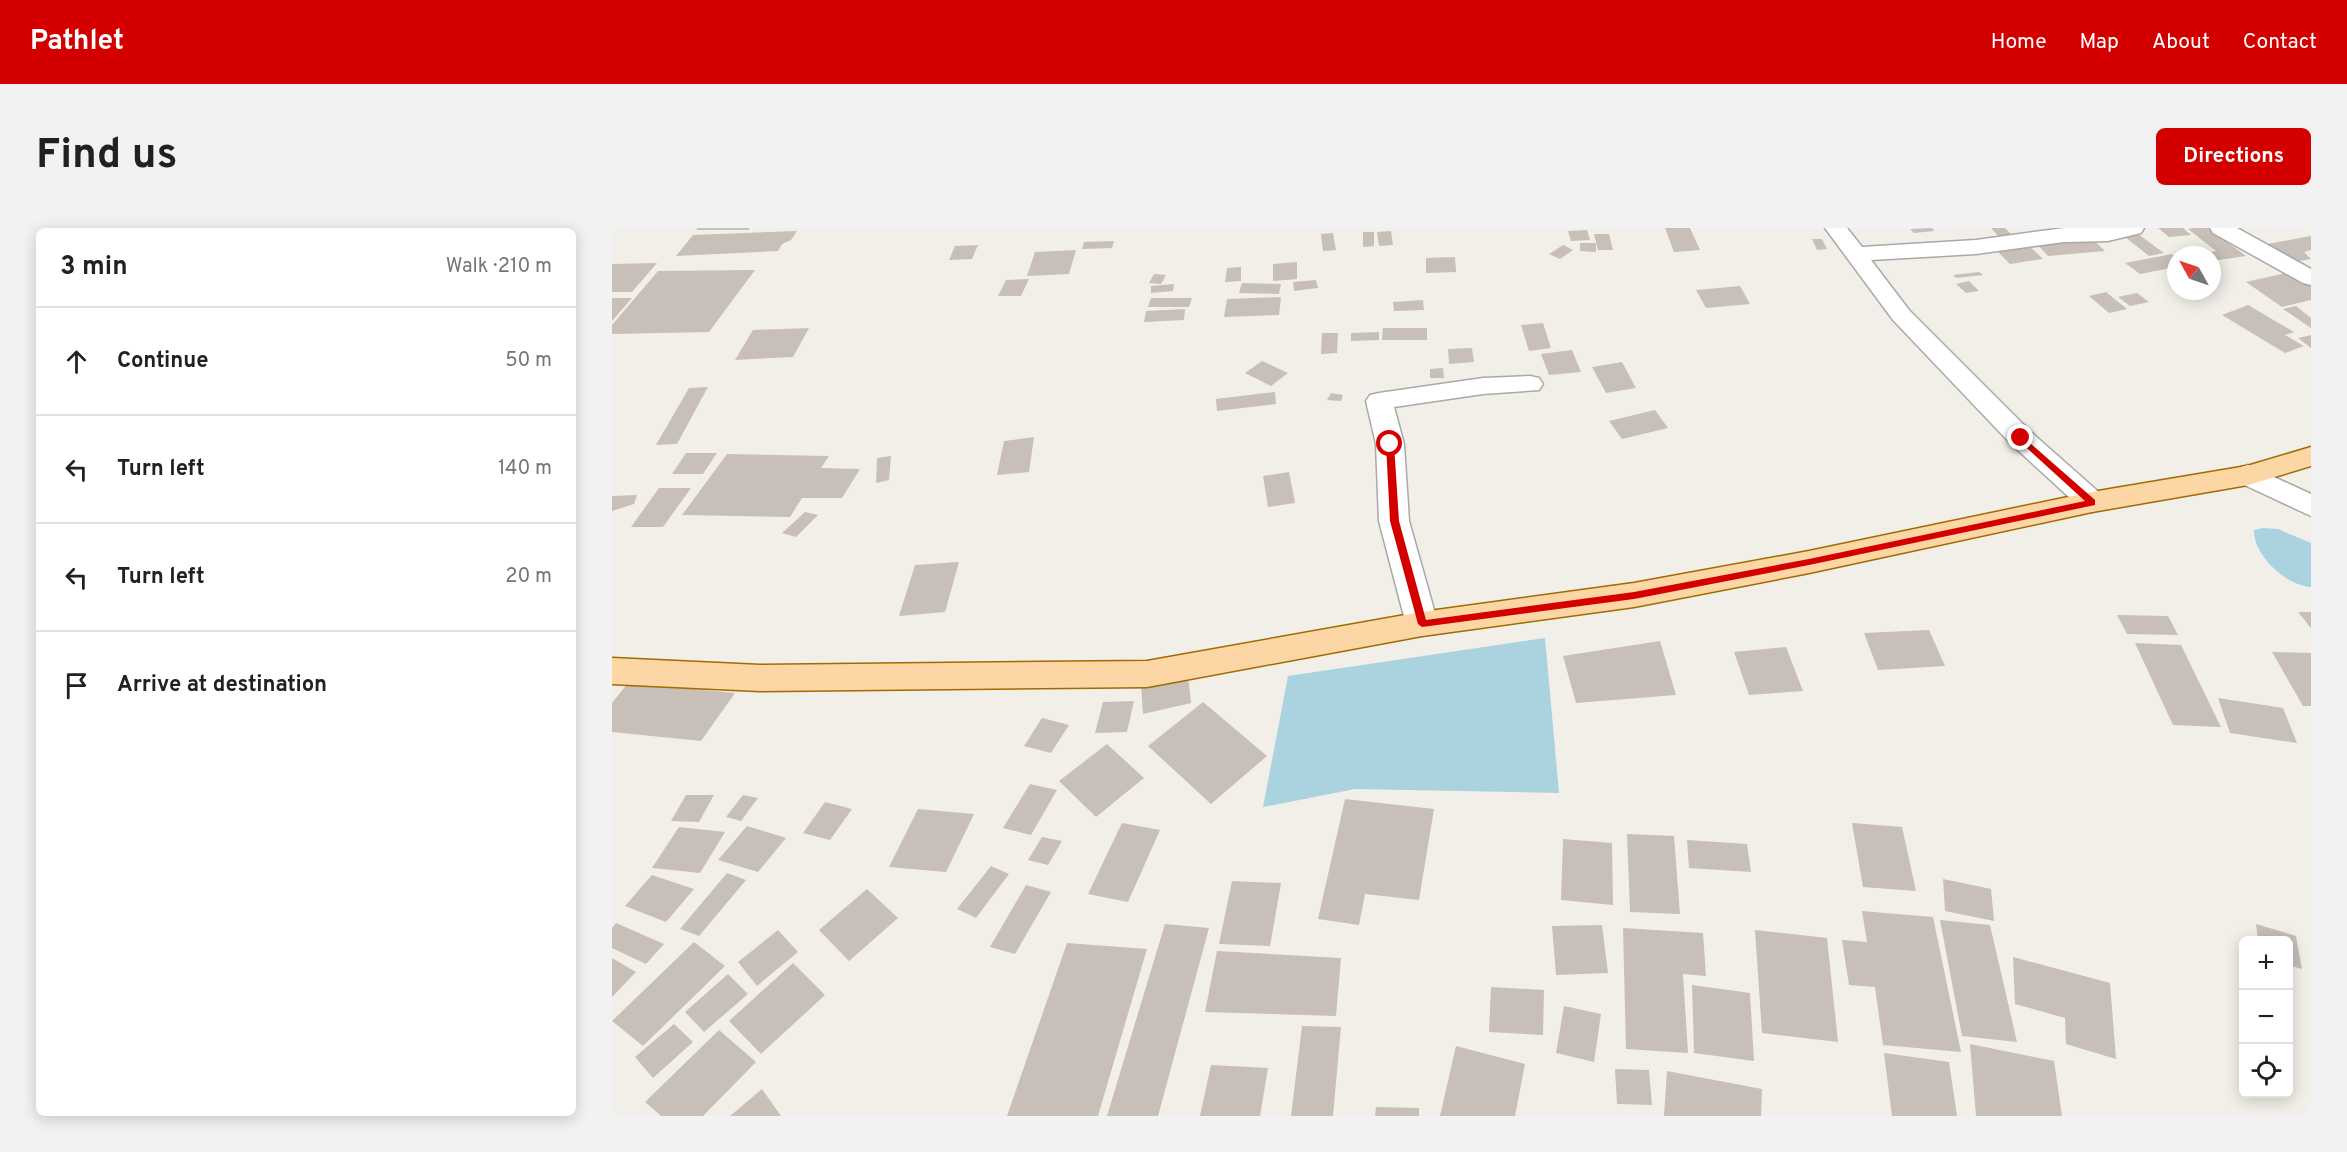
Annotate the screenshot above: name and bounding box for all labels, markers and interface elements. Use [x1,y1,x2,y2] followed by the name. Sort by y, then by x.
[30,24,124,60] text: Pathlet
[1991,29,2047,56] text: Home
[2080,29,2119,56] text: Map
[2152,29,2210,56] text: About
[2243,29,2317,56] text: Contact
[2156,128,2311,185] button: Directions
[36,130,177,183] text: Find us
[2167,246,2221,300] north arrow
[60,251,128,284] text: 3 min
[446,254,552,280] text: Walk · 210 m
[60,345,93,378] icon: ahead
[117,348,208,375] text: Continue
[505,348,552,374] text: 50 m
[2007,424,2033,450] route end
[1376,430,1402,456] route start
[60,453,93,486] icon: left
[117,456,205,483] text: Turn left
[498,456,552,482] text: 140 m
[60,561,93,594] icon: left
[117,564,205,591] text: Turn left
[505,564,552,590] text: 20 m
[60,669,93,702] icon: arrive
[117,672,327,699] text: Arrive at destination
[2239,936,2293,1098] map controls
[2239,936,2293,990] button: +
[2239,990,2293,1044] button: −
[2239,1044,2293,1098] button: locate

